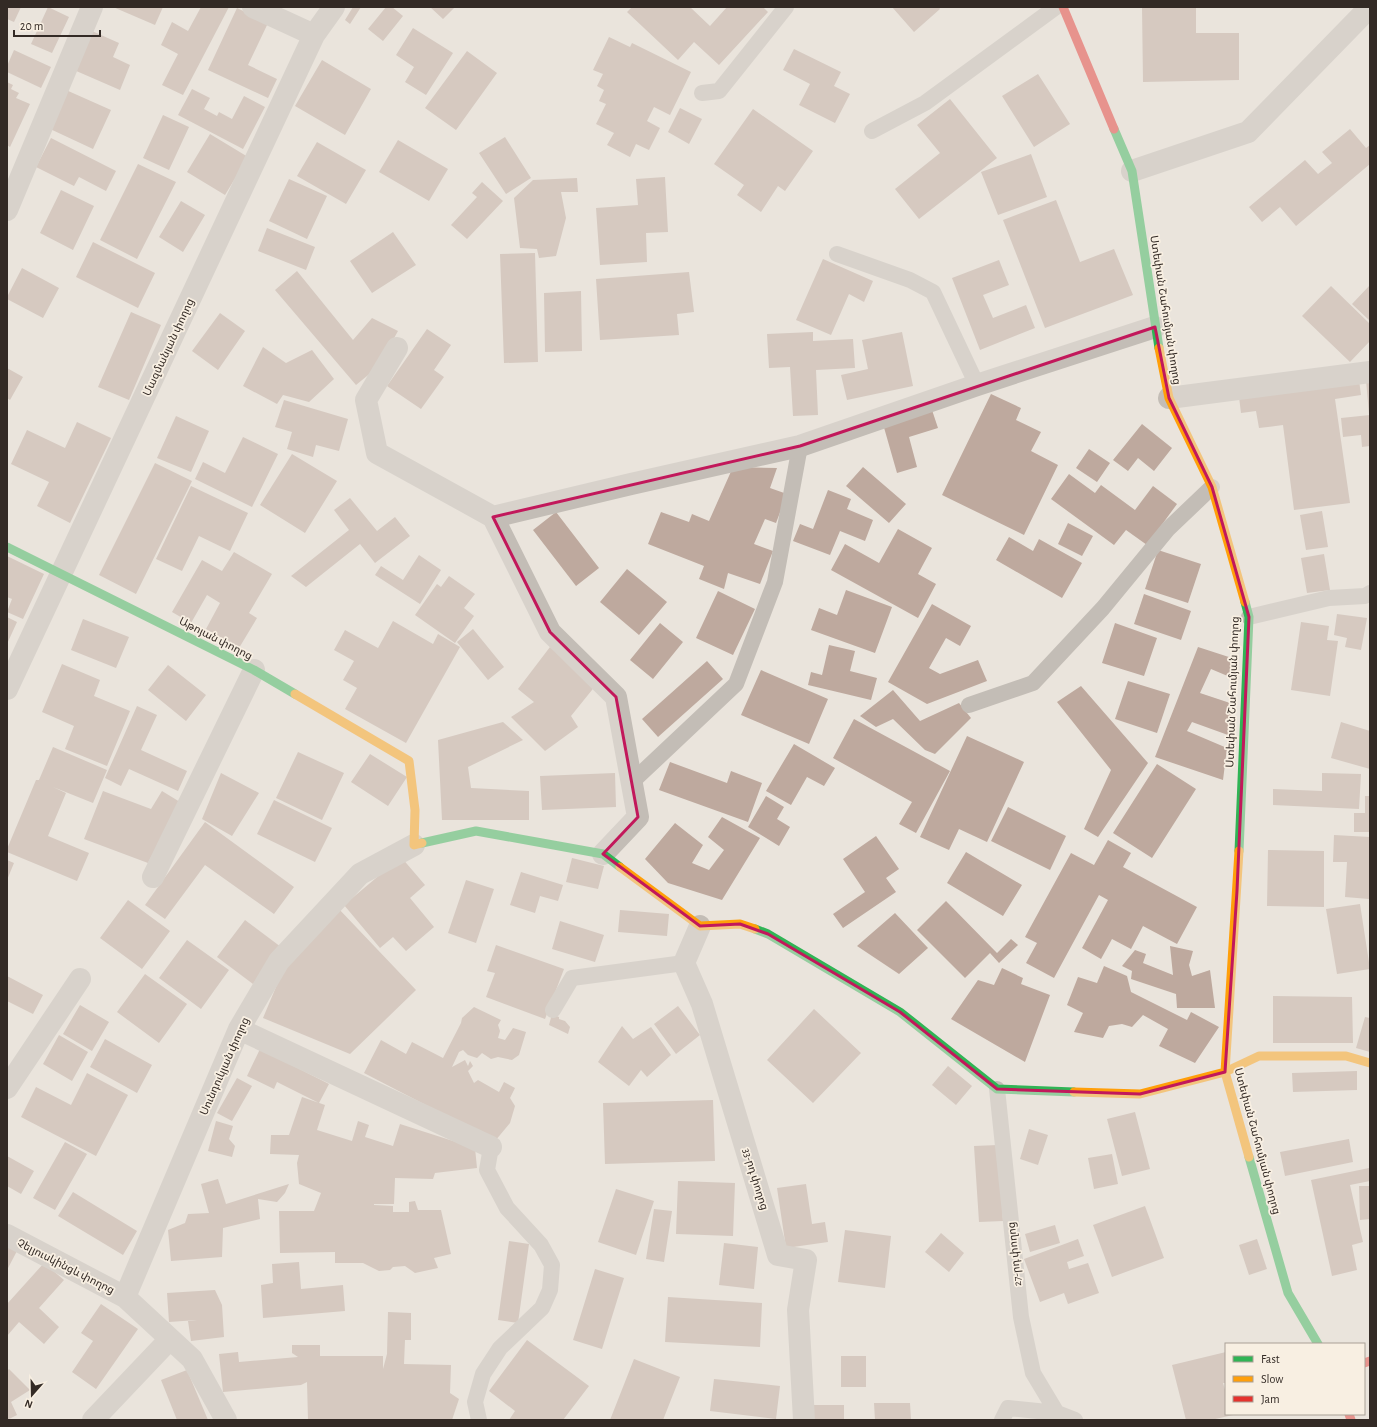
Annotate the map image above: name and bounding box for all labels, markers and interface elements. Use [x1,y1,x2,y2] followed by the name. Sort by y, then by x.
[14,12,100,38] scale bar
[20,20,43,32] text: 20 m
[1147,234,1184,386] street label: Ստեփան Շահումյան փողոց
[140,296,197,398] street label: Մազմանյան փողոց
[177,614,255,663] street label: Աթոյան փողոց
[1223,616,1242,768] street label: Ստեփան Շահումյան փողոց
[197,1015,252,1117] street label: Սունդուկյան փողոց
[1232,1066,1283,1216] street label: Ստեփան Շահումյան փողոց
[740,1147,770,1212] street label: 33-րդ փողոց
[1006,1221,1024,1287] street label: 27-րդ փողոց
[15,1236,117,1297] street label: Չելյուսկինցև փողոց
[1225,1343,1365,1415] legend
[1261,1353,1280,1365] text: Fast
[1261,1373,1283,1385] text: Slow
[12,1375,52,1415] north arrow
[1261,1393,1280,1405] text: Jam
[23,1397,34,1410] text: N

